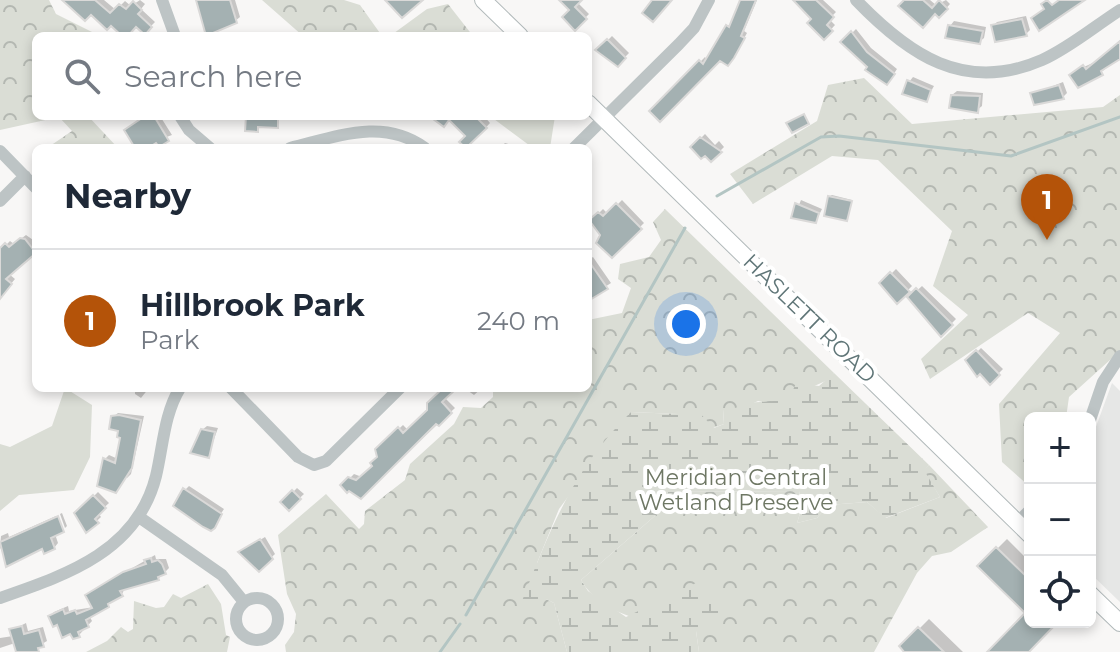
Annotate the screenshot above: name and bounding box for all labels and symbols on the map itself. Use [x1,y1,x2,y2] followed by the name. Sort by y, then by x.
[1021,174,1073,240] pin: 1
[738,248,882,389] street label: HASLETT ROAD
[666,304,706,344] your location
[638,464,834,516] park label: Meridian Central Wetland Preserve

